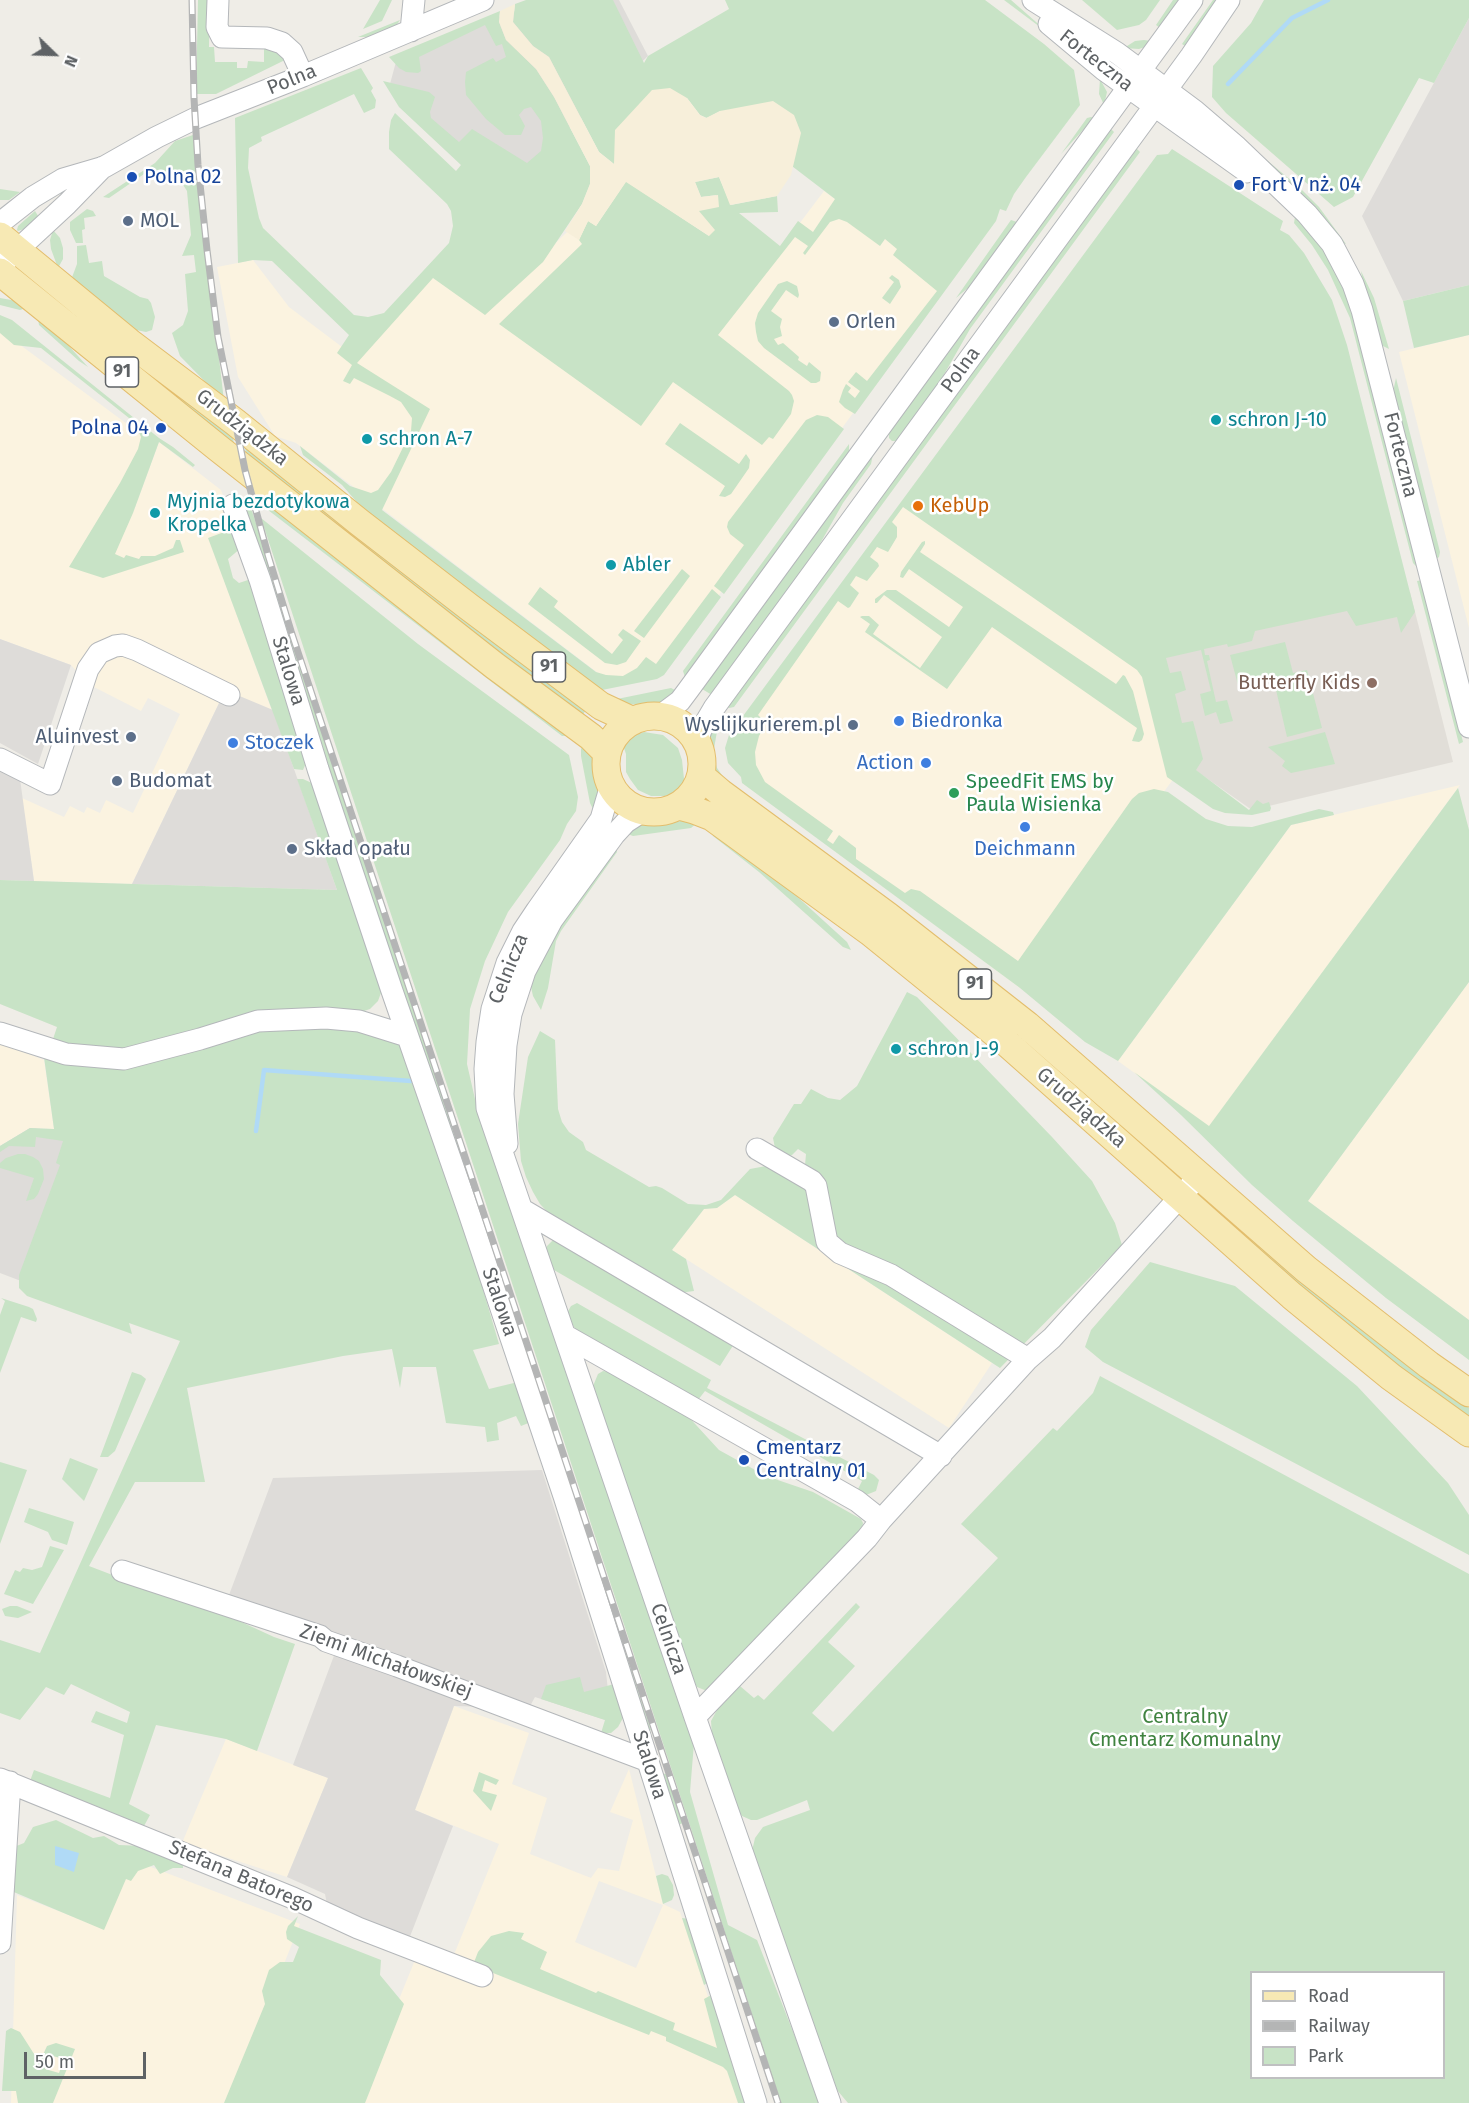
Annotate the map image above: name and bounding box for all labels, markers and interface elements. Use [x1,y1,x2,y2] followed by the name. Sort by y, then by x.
[24,24,84,84] north arrow
[1054,25,1138,97] street label: Forteczna
[60,53,82,70] text: N
[264,59,320,101] street label: Polna
[144,165,221,189] place label: Polna 02
[125,170,139,184] marker: Polna 02
[1251,173,1361,197] place label: Fort V nż. 04
[1232,178,1246,192] marker: Fort V nż. 04
[140,209,179,233] place label: MOL
[121,214,135,228] marker: MOL
[846,310,896,334] place label: Orlen
[827,315,841,329] marker: Orlen
[936,342,986,398] street label: Polna
[106,357,138,387] road number: 91
[191,384,293,472] street label: Grudziądzka
[1228,408,1327,432] place label: schron J-10
[1378,410,1422,500] street label: Forteczna
[1209,413,1223,427] marker: schron J-10
[71,416,149,440] place label: Polna 04
[154,421,168,435] marker: Polna 04
[379,427,472,451] place label: schron A-7
[360,432,374,446] marker: schron A-7
[167,490,350,537] place label: Myjnia bezdotykowa Kropelka
[930,494,989,518] place label: KebUp
[911,499,925,513] marker: KebUp
[148,506,162,520] marker: Myjnia bezdotykowa Kropelka
[623,553,671,577] place label: Abler
[604,558,618,572] marker: Abler
[266,634,310,708] street label: Stalowa
[532,652,566,682] road number: 91
[1238,671,1360,695] place label: Butterfly Kids
[1365,676,1379,690] marker: Butterfly Kids
[911,709,1003,733] place label: Biedronka
[685,713,841,737] place label: Wyslijkurierem.pl
[892,714,906,728] marker: Biedronka
[846,718,860,732] marker: Wyslijkurierem.pl
[36,725,119,749] place label: Aluinvest
[124,730,138,744] marker: Aluinvest
[245,731,314,755] place label: Stoczek
[226,736,240,750] marker: Stoczek
[857,751,914,775] place label: Action
[919,756,933,770] marker: Action
[129,769,212,793] place label: Budomat
[966,770,1114,817] place label: SpeedFit EMS by Paula Wisienka
[110,774,124,788] marker: Budomat
[947,786,961,800] marker: SpeedFit EMS by Paula Wisienka
[1018,820,1032,834] marker: Deichmann
[304,837,411,861] place label: Skład opału
[974,837,1076,861] place label: Deichmann
[285,842,299,856] marker: Skład opału
[484,930,534,1008] street label: Celnicza
[958,969,992,999] road number: 91
[908,1037,999,1061] place label: schron J-9
[889,1042,903,1056] marker: schron J-9
[1031,1063,1131,1153] street label: Grudziądzka
[476,1264,522,1340] street label: Stalowa
[756,1436,866,1483] place label: Cmentarz Centralny 01
[737,1453,751,1467] marker: Cmentarz Centralny 01
[645,1600,691,1678] street label: Celnicza
[296,1620,476,1704] street label: Ziemi Michałowskiej
[1089,1705,1281,1752] park label: Centralny Cmentarz Komunalny
[627,1727,671,1803] street label: Stalowa
[165,1836,317,1918] street label: Stefana Batorego
[1250,1971,1445,2079] legend
[1308,1985,1350,2007] text: Road
[1308,2015,1370,2037] text: Railway
[27,2040,148,2078] scale bar
[1308,2045,1343,2067] text: Park
[35,2051,74,2073] text: 50 m

